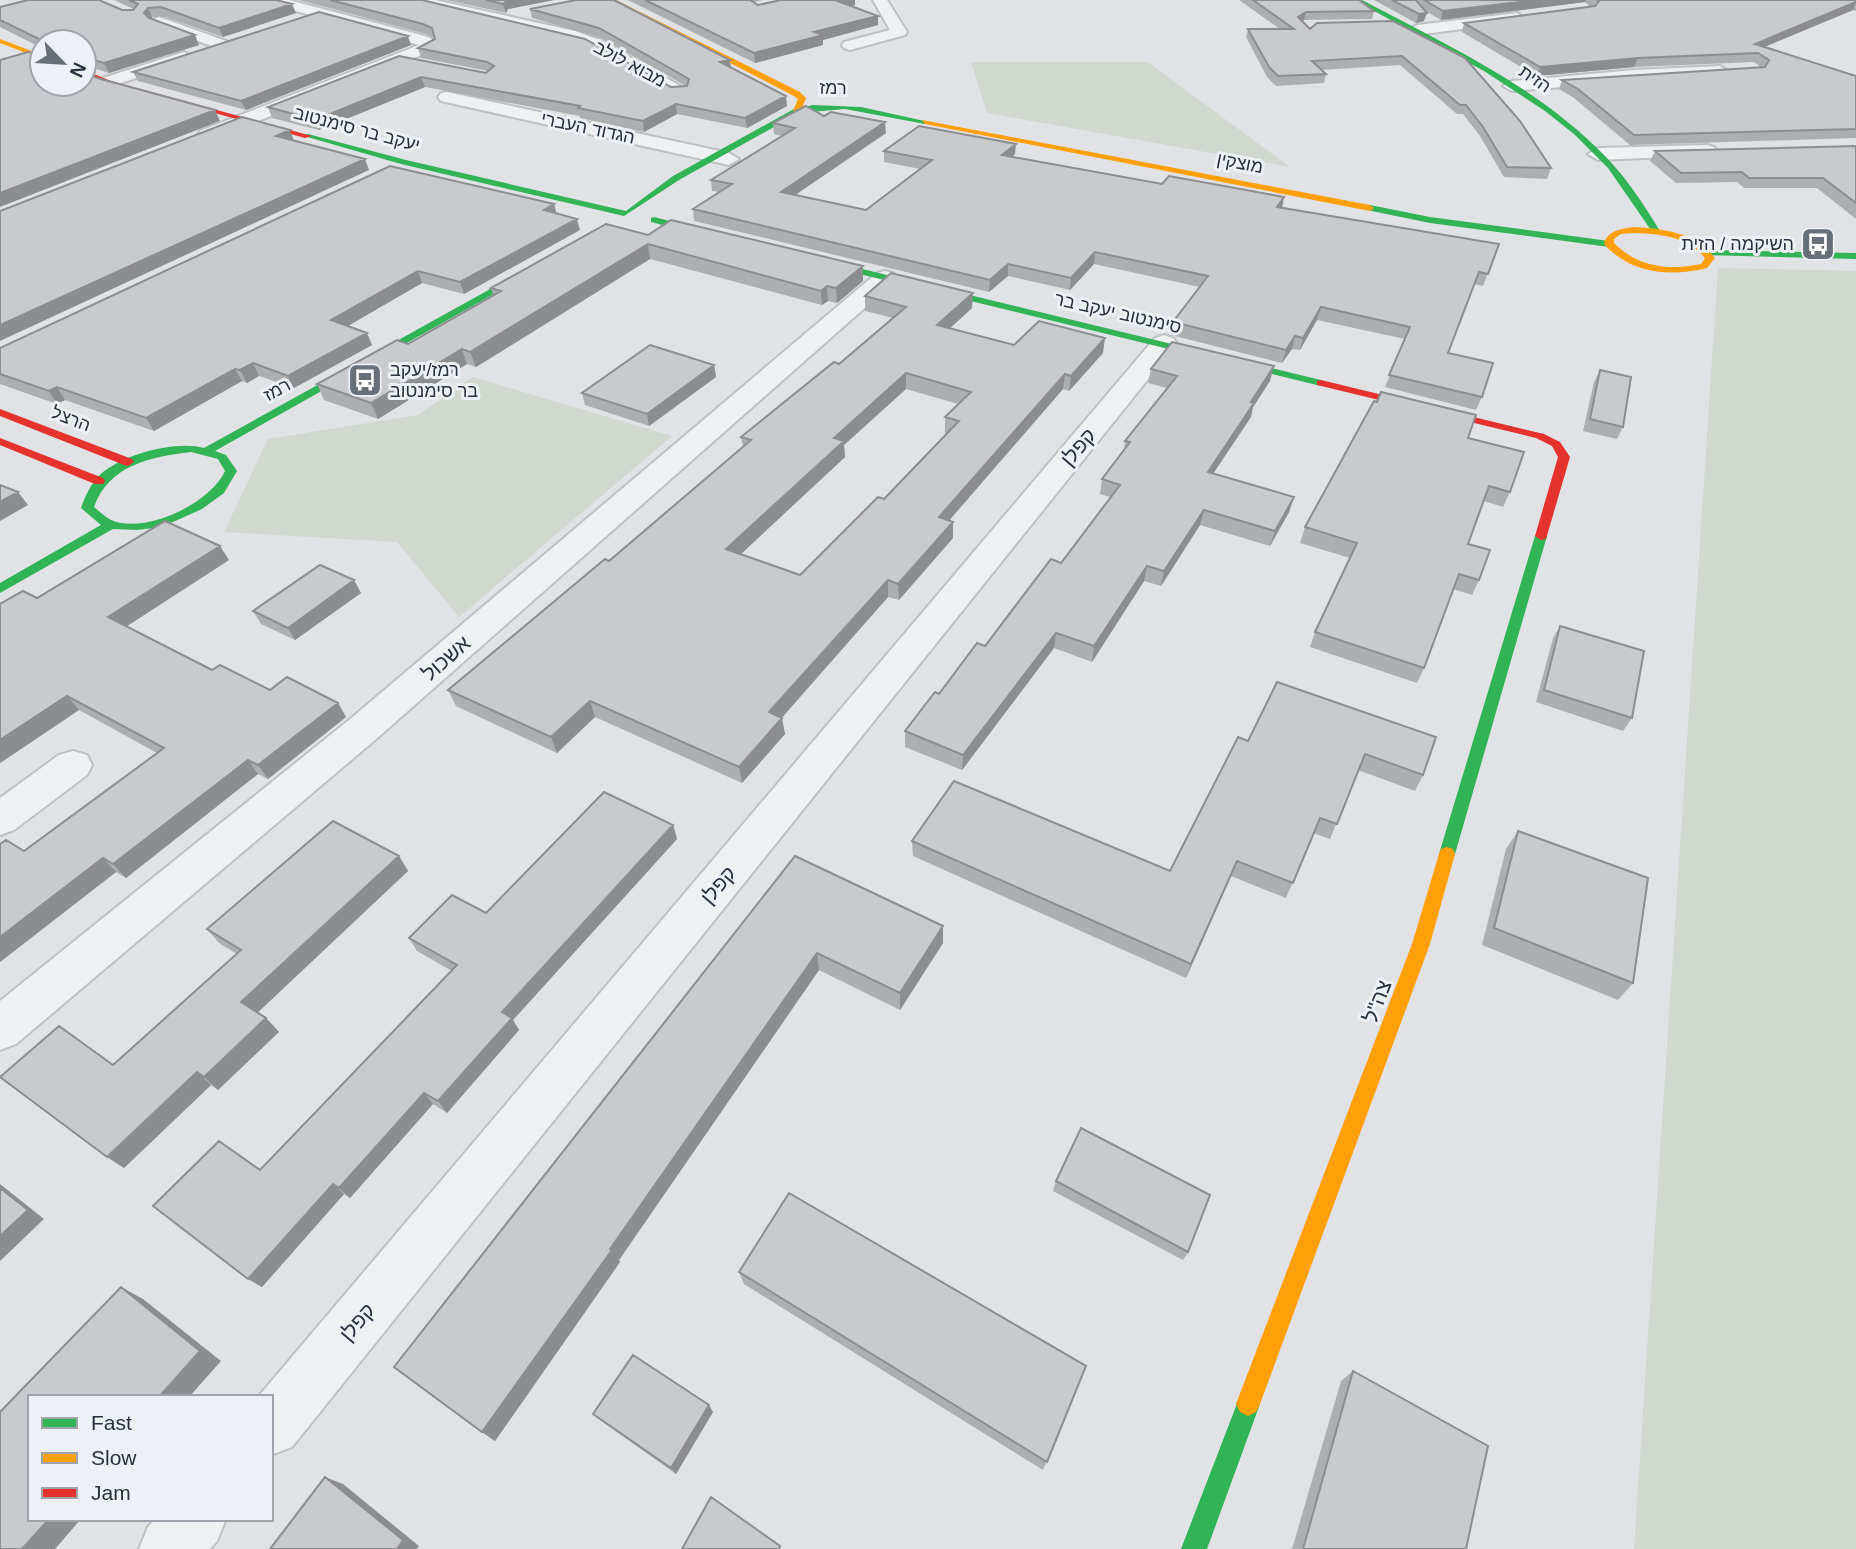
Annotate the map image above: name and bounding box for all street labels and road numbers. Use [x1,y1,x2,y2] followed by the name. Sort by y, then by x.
[591,37,669,91] street label: מבוא לולב
[1515,61,1555,97] street label: הזית
[819,78,847,98] street label: רמז
[292,103,422,155] street label: יעקב בר סימנטוב
[539,108,637,148] street label: הגדוד העברי
[1215,149,1265,177] street label: מוצקין
[1053,289,1183,337] street label: סימנטוב יעקב בר
[260,375,294,405] street label: רמז
[49,402,93,436] street label: הרצל
[1056,424,1100,470] street label: קפלן
[417,631,475,685] street label: אשכול
[696,862,740,908] street label: קפלן
[1358,977,1396,1025] street label: צה"ל
[335,1299,379,1345] street label: קפלן

